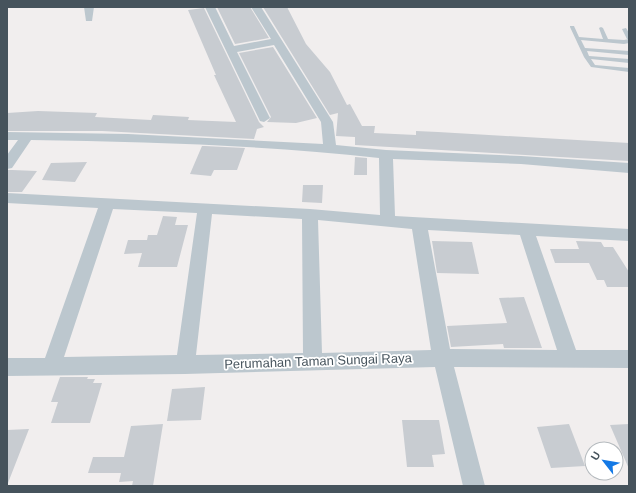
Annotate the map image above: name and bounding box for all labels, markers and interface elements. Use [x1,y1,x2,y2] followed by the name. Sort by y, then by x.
[224,350,413,372] street label: Perumahan Taman Sungai Raya
[584,441,624,481] north arrow
[588,449,603,462] text: U

